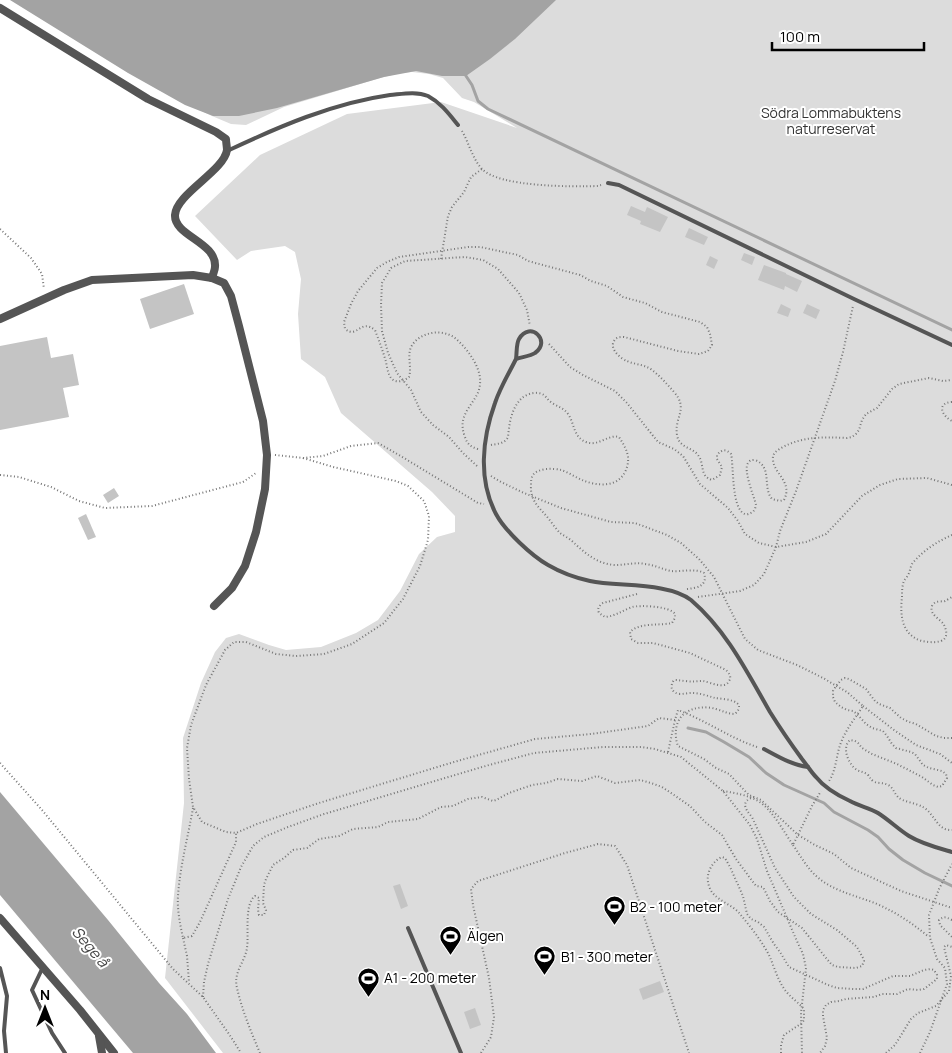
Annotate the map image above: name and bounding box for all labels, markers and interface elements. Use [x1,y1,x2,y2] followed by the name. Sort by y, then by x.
[772,20,924,52] scale bar
[780,26,820,47] text: 100 m
[761,103,901,138] park label: Södra Lommabuktens naturreservat
[602,895,626,926] sports icon: B2 - 100 meter
[630,897,722,916] place label: B2 - 100 meter
[67,922,114,972] water label: Sege å
[439,924,463,955] sports icon: Älgen
[467,926,504,945] place label: Älgen
[533,945,557,976] sports icon: B1 - 300 meter
[561,947,653,966] place label: B1 - 300 meter
[356,966,380,997] sports icon: A1 - 200 meter
[384,968,476,987] place label: A1 - 200 meter
[20,983,70,1033] north arrow
[40,985,50,1004] text: N

